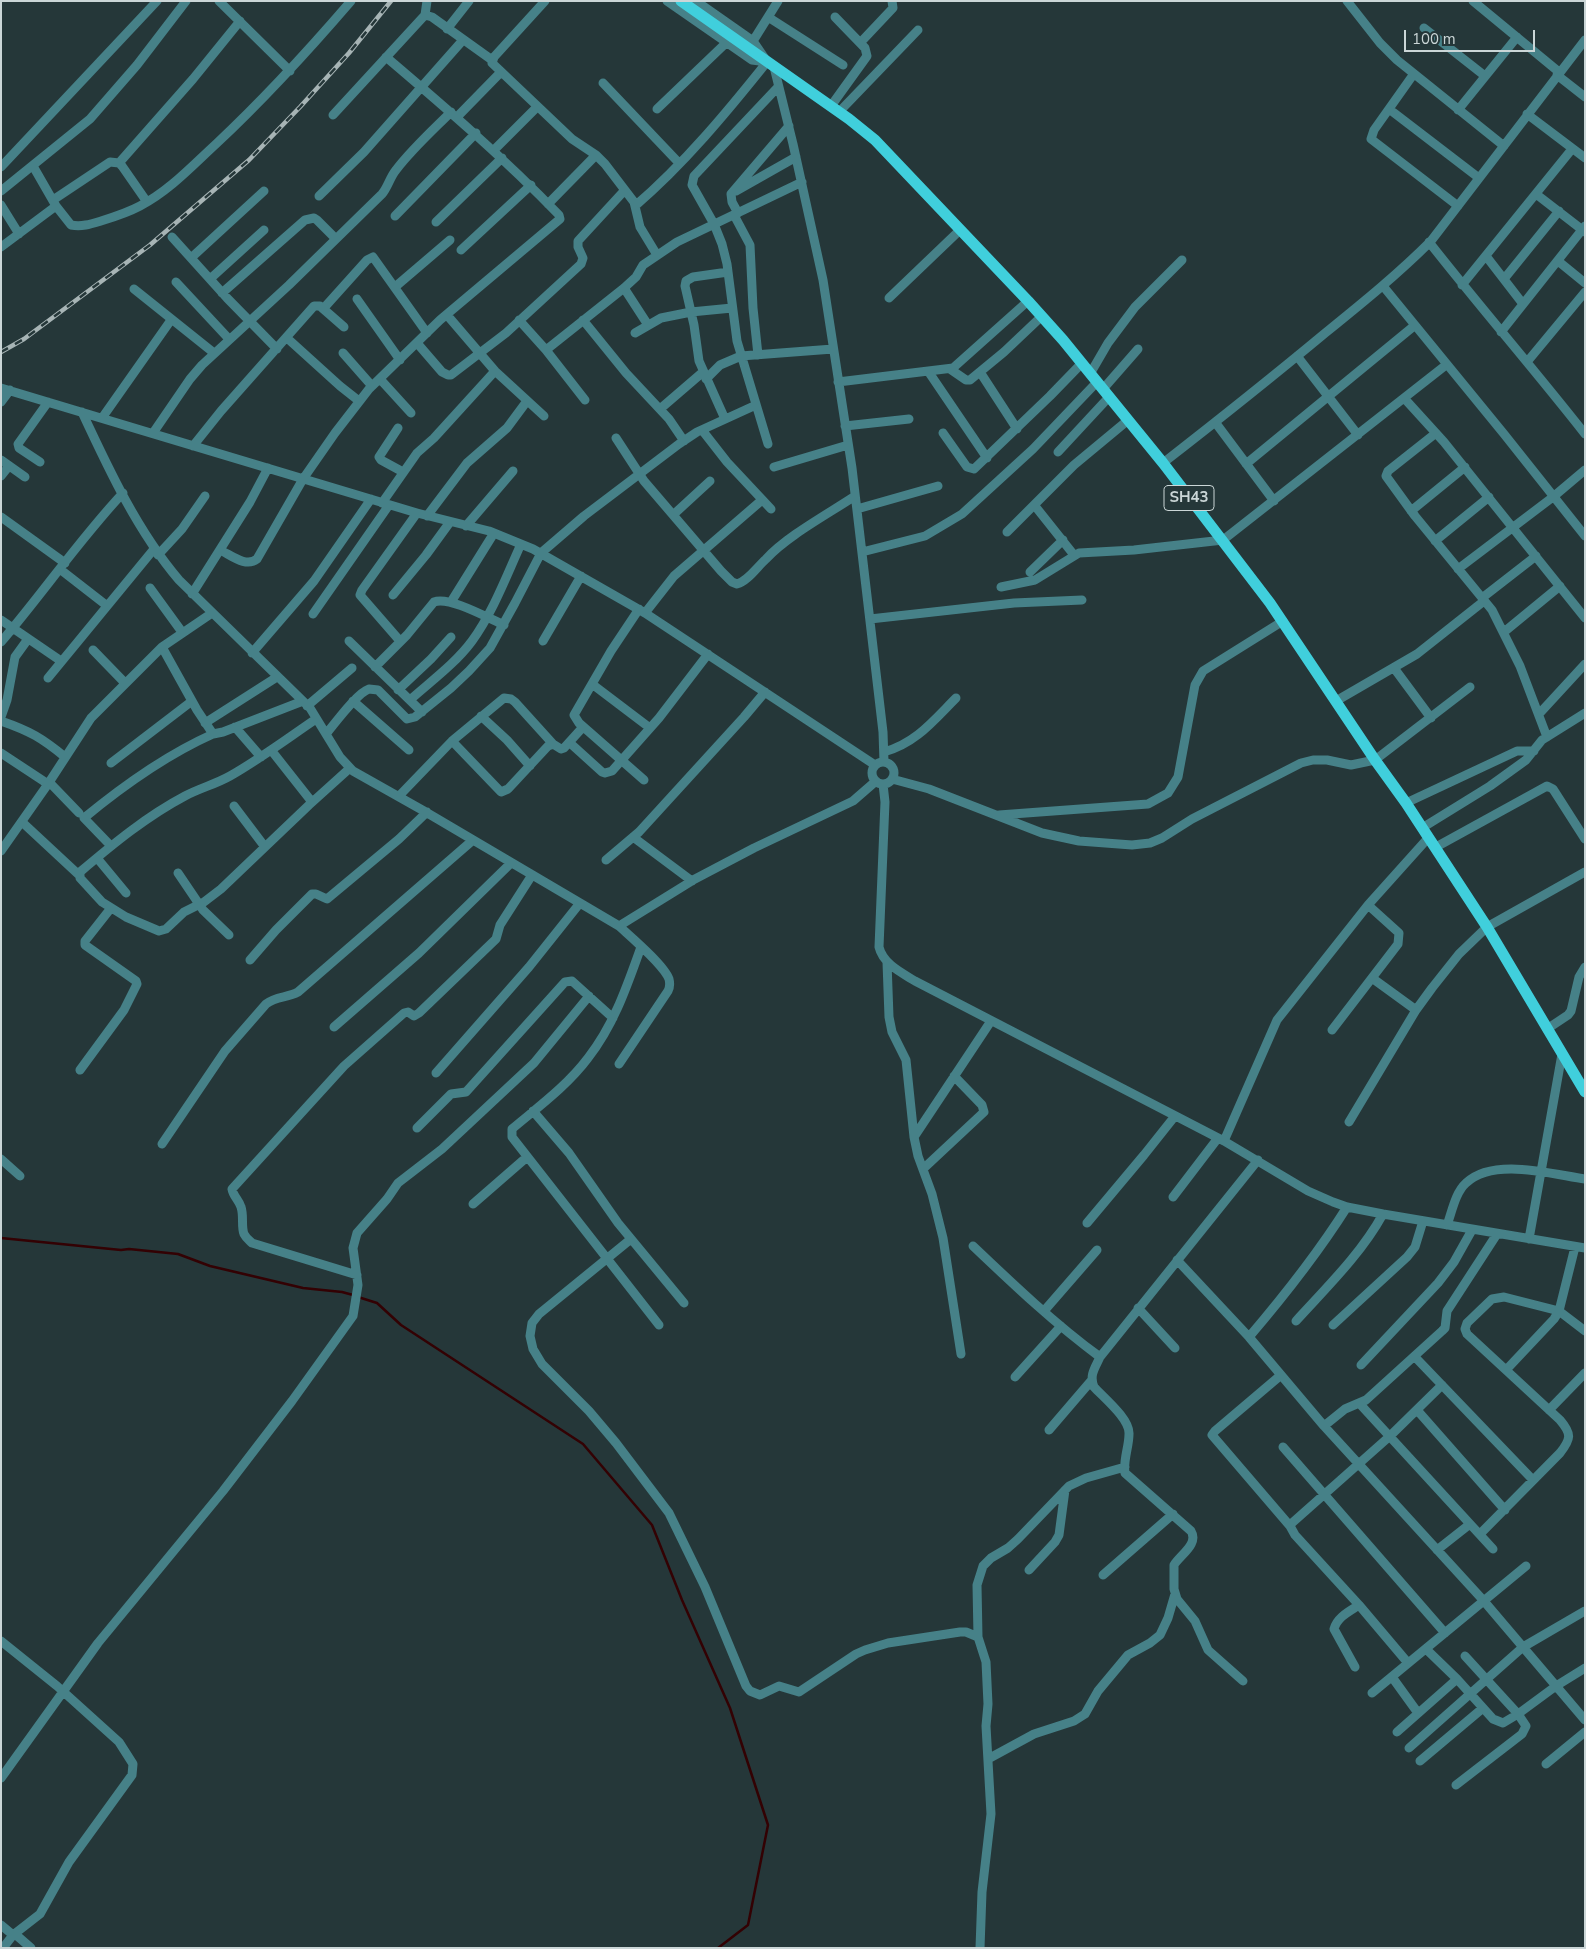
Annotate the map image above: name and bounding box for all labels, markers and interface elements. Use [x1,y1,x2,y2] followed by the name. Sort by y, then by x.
[1406,20,1537,52] scale bar
[1412,29,1456,49] text: 100 m
[1164,486,1214,510] road number: SH43

